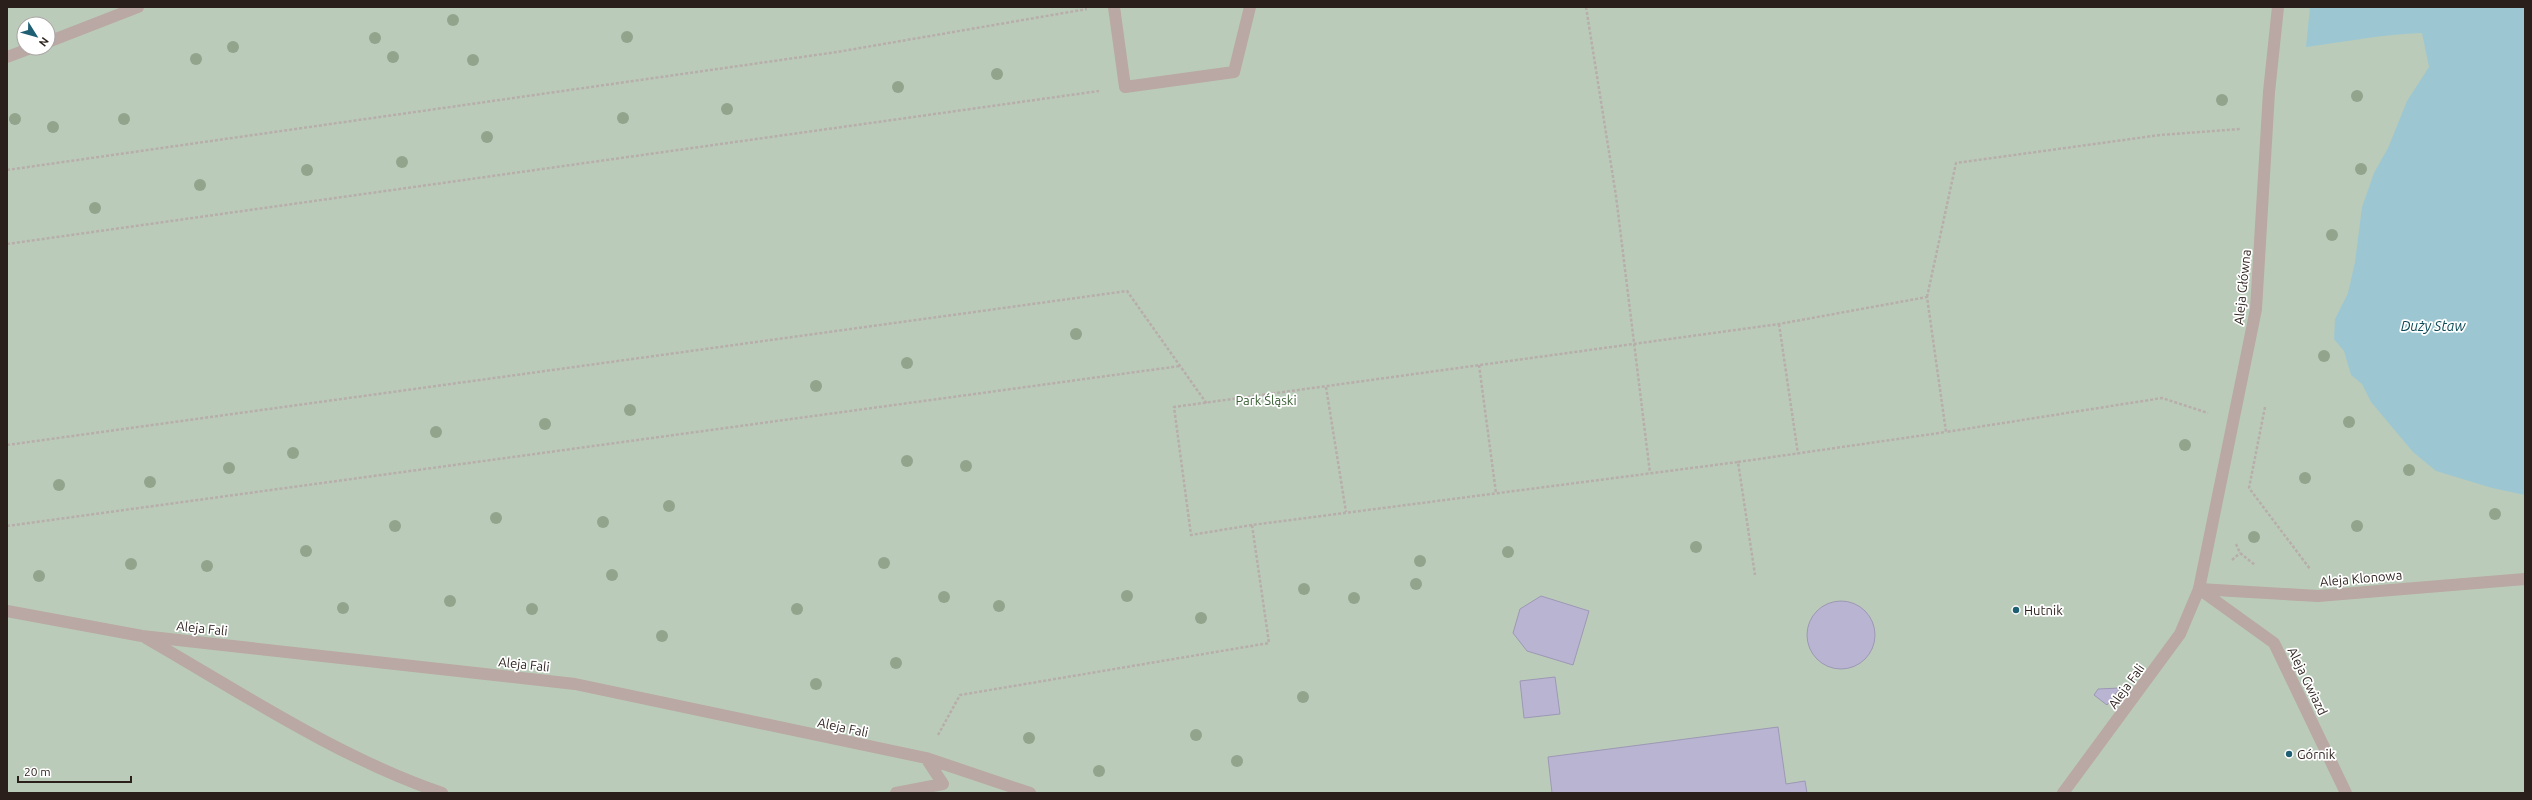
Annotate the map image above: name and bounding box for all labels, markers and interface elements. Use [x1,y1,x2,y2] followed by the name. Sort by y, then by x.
[16,16,56,56] north arrow
[37,35,51,49] text: N
[2231,249,2253,325] street label: Aleja Główna
[2401,318,2466,334] water label: Duży Staw
[1235,393,1297,407] park label: Park Śląski
[2319,567,2403,589] street label: Aleja Klonowa
[2024,603,2063,617] place label: Hutnik
[2011,605,2021,615] marker: Hutnik
[176,618,228,638] street label: Aleja Fali
[2286,645,2330,717] street label: Aleja Gwiazd
[498,654,550,674] street label: Aleja Fali
[2105,661,2147,711] street label: Aleja Fali
[816,715,870,739] street label: Aleja Fali
[2297,747,2336,761] place label: Górnik
[2284,749,2294,759] marker: Górnik
[18,758,131,784] scale bar
[24,765,51,778] text: 20 m

